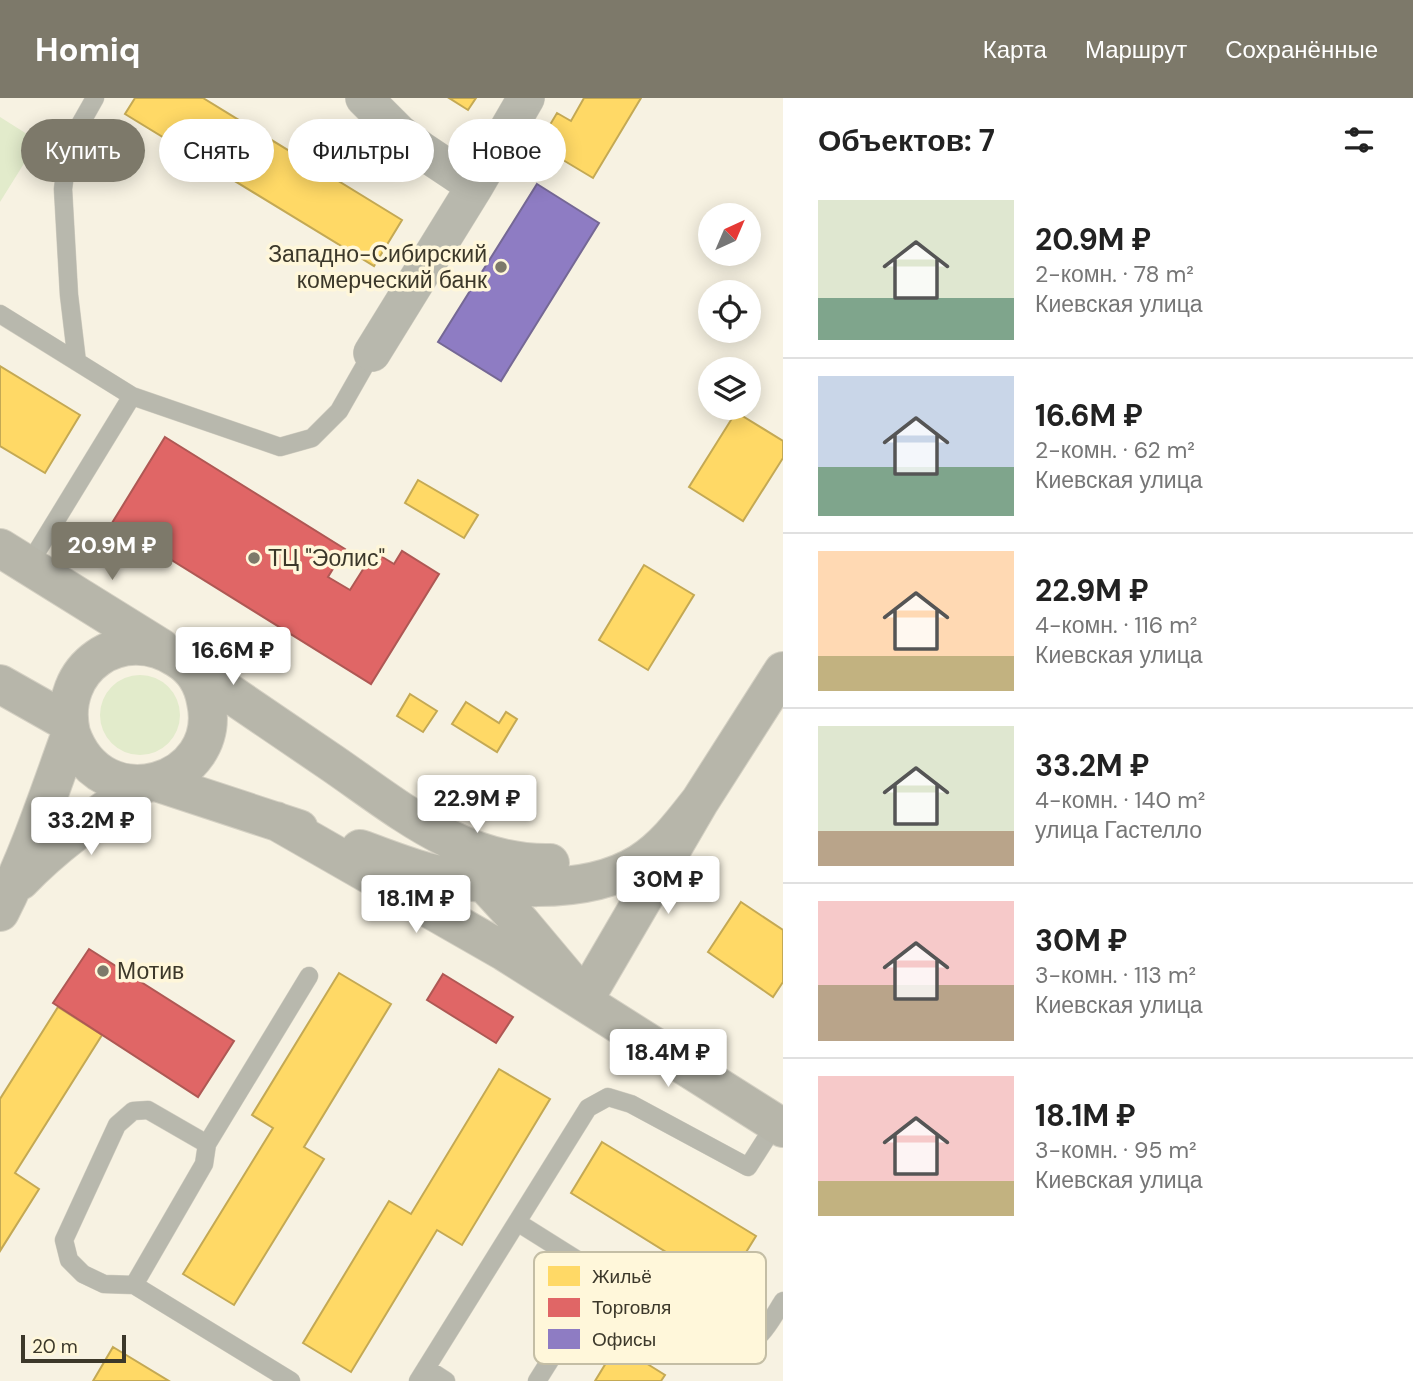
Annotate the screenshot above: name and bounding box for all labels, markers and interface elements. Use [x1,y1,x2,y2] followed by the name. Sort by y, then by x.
[35,28,140,71] text: Homiq
[983,34,1047,65] text: Карта
[1085,34,1187,65] text: Маршрут
[1225,34,1378,65] text: Сохранённые
[21,119,145,182] chip: Купить
[159,119,274,182] chip: Снять
[288,119,434,182] chip: Фильтры
[448,119,566,182] chip: Новое
[818,121,995,160] text: Объектов: 7
[1340,121,1378,159] icon: filters
[698,203,761,266] north arrow
[698,203,761,420] map controls
[1035,220,1151,259] text: 20.9M ₽
[874,228,958,312] icon: home
[268,239,488,295] place label: Западно-Сибирский комерческий банк
[493,259,509,275] marker: Западно-Сибирский комерческий банк
[1035,259,1194,289] text: 2-комн. · 78 m²
[698,280,761,343] button: locate
[1035,289,1203,319] text: Киевская улица
[698,357,761,420] button: layers
[1035,396,1143,435] text: 16.6M ₽
[874,404,958,488] icon: home
[1035,435,1195,465] text: 2-комн. · 62 m²
[1035,465,1203,495] text: Киевская улица
[47,522,177,582] pin: 20.9M ₽
[68,530,156,560] text: 20.9M ₽
[268,543,385,573] place label: ТЦ "Эолис"
[246,550,262,566] marker: ТЦ "Эолис"
[1035,571,1149,610] text: 22.9M ₽
[874,579,958,663] icon: home
[1035,610,1197,640] text: 4-комн. · 116 m²
[168,628,298,687] pin: 16.6M ₽
[192,635,274,665] text: 16.6M ₽
[1035,640,1203,670] text: Киевская улица
[1035,746,1149,785] text: 33.2M ₽
[874,754,958,838] icon: home
[412,776,542,835] pin: 22.9M ₽
[433,783,521,813] text: 22.9M ₽
[1035,785,1205,815] text: 4-комн. · 140 m²
[26,798,156,857] pin: 33.2M ₽
[47,805,135,835] text: 33.2M ₽
[1035,815,1202,845] text: улица Гастелло
[619,856,717,916] pin: 30M ₽
[633,864,703,894] text: 30M ₽
[351,876,481,935] pin: 18.1M ₽
[377,883,455,913] text: 18.1M ₽
[1035,921,1127,960] text: 30M ₽
[874,929,958,1013] icon: home
[117,956,184,986] place label: Мотив
[1035,960,1196,990] text: 3-комн. · 113 m²
[95,963,111,979] marker: Мотив
[1035,990,1203,1020] text: Киевская улица
[603,1030,733,1089] pin: 18.4M ₽
[626,1037,710,1067] text: 18.4M ₽
[1035,1096,1136,1135] text: 18.1M ₽
[874,1104,958,1188] icon: home
[1035,1135,1197,1165] text: 3-комн. · 95 m²
[1035,1165,1203,1195] text: Киевская улица
[534,1252,766,1364] legend
[592,1264,652,1289] text: Жильё
[592,1295,671,1320] text: Торговля
[592,1327,656,1352] text: Офисы
[21,1332,126,1364] scale bar
[32,1334,78,1359] text: 20 m

